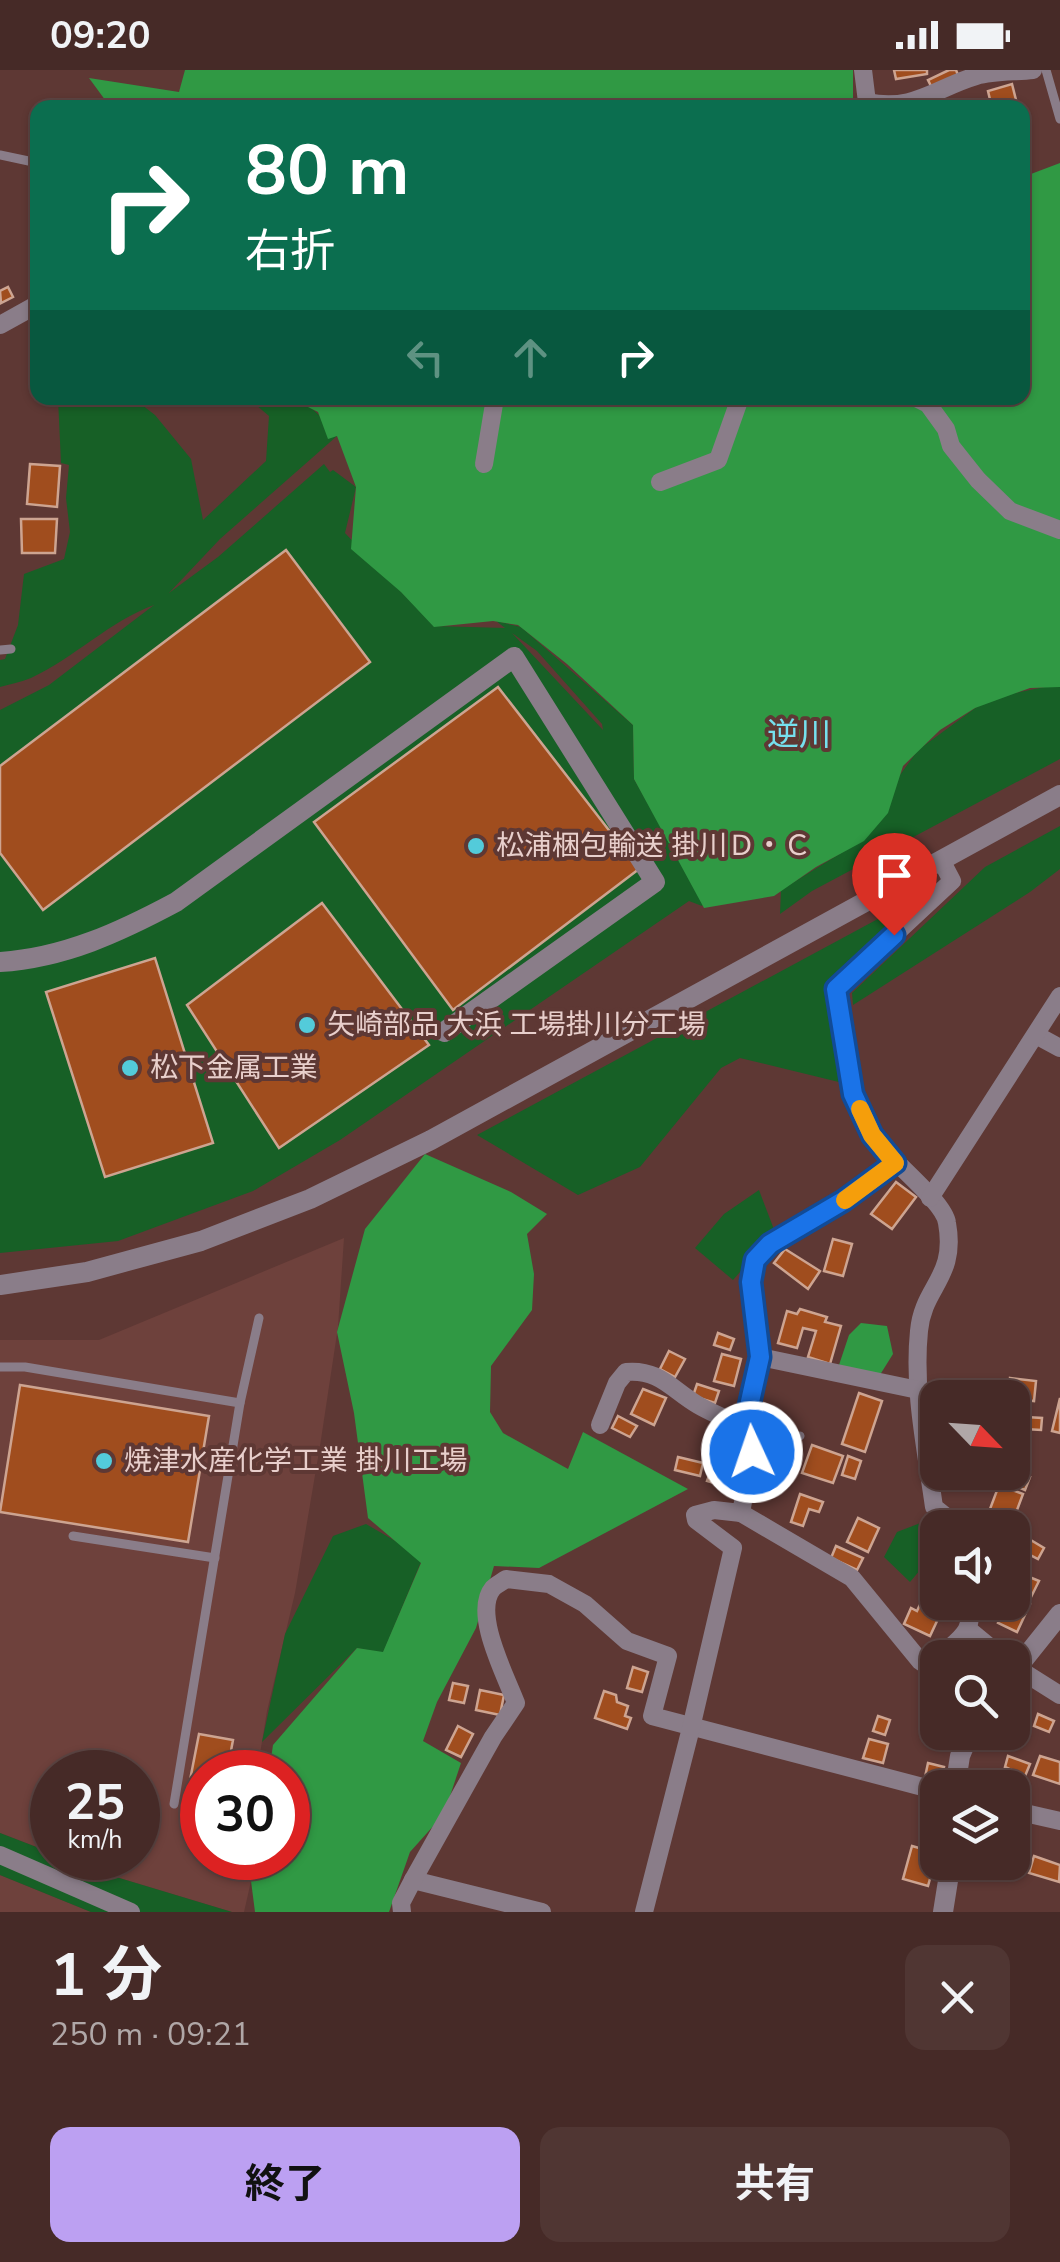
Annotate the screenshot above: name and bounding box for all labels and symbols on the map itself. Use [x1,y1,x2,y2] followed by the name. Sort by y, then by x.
[767,713,831,756] district label: 逆川
[496,827,811,865] place label: 松浦梱包輸送 掛川Ｄ・Ｃ
[852,833,937,936] pin
[465,835,487,857] marker: 松浦梱包輸送 掛川Ｄ・Ｃ
[327,1006,705,1044] place label: 矢崎部品 大浜 工場掛川分工場
[296,1014,318,1036] marker: 矢崎部品 大浜 工場掛川分工場
[150,1049,318,1087] place label: 松下金属工業
[119,1057,141,1079] marker: 松下金属工業
[920,1380,1030,1490] north arrow
[700,1400,804,1504] position arrow
[124,1442,467,1480] place label: 焼津水産化学工業 掛川工場
[93,1450,115,1472] marker: 焼津水産化学工業 掛川工場
[180,1750,310,1880] speed limit sign: 30

